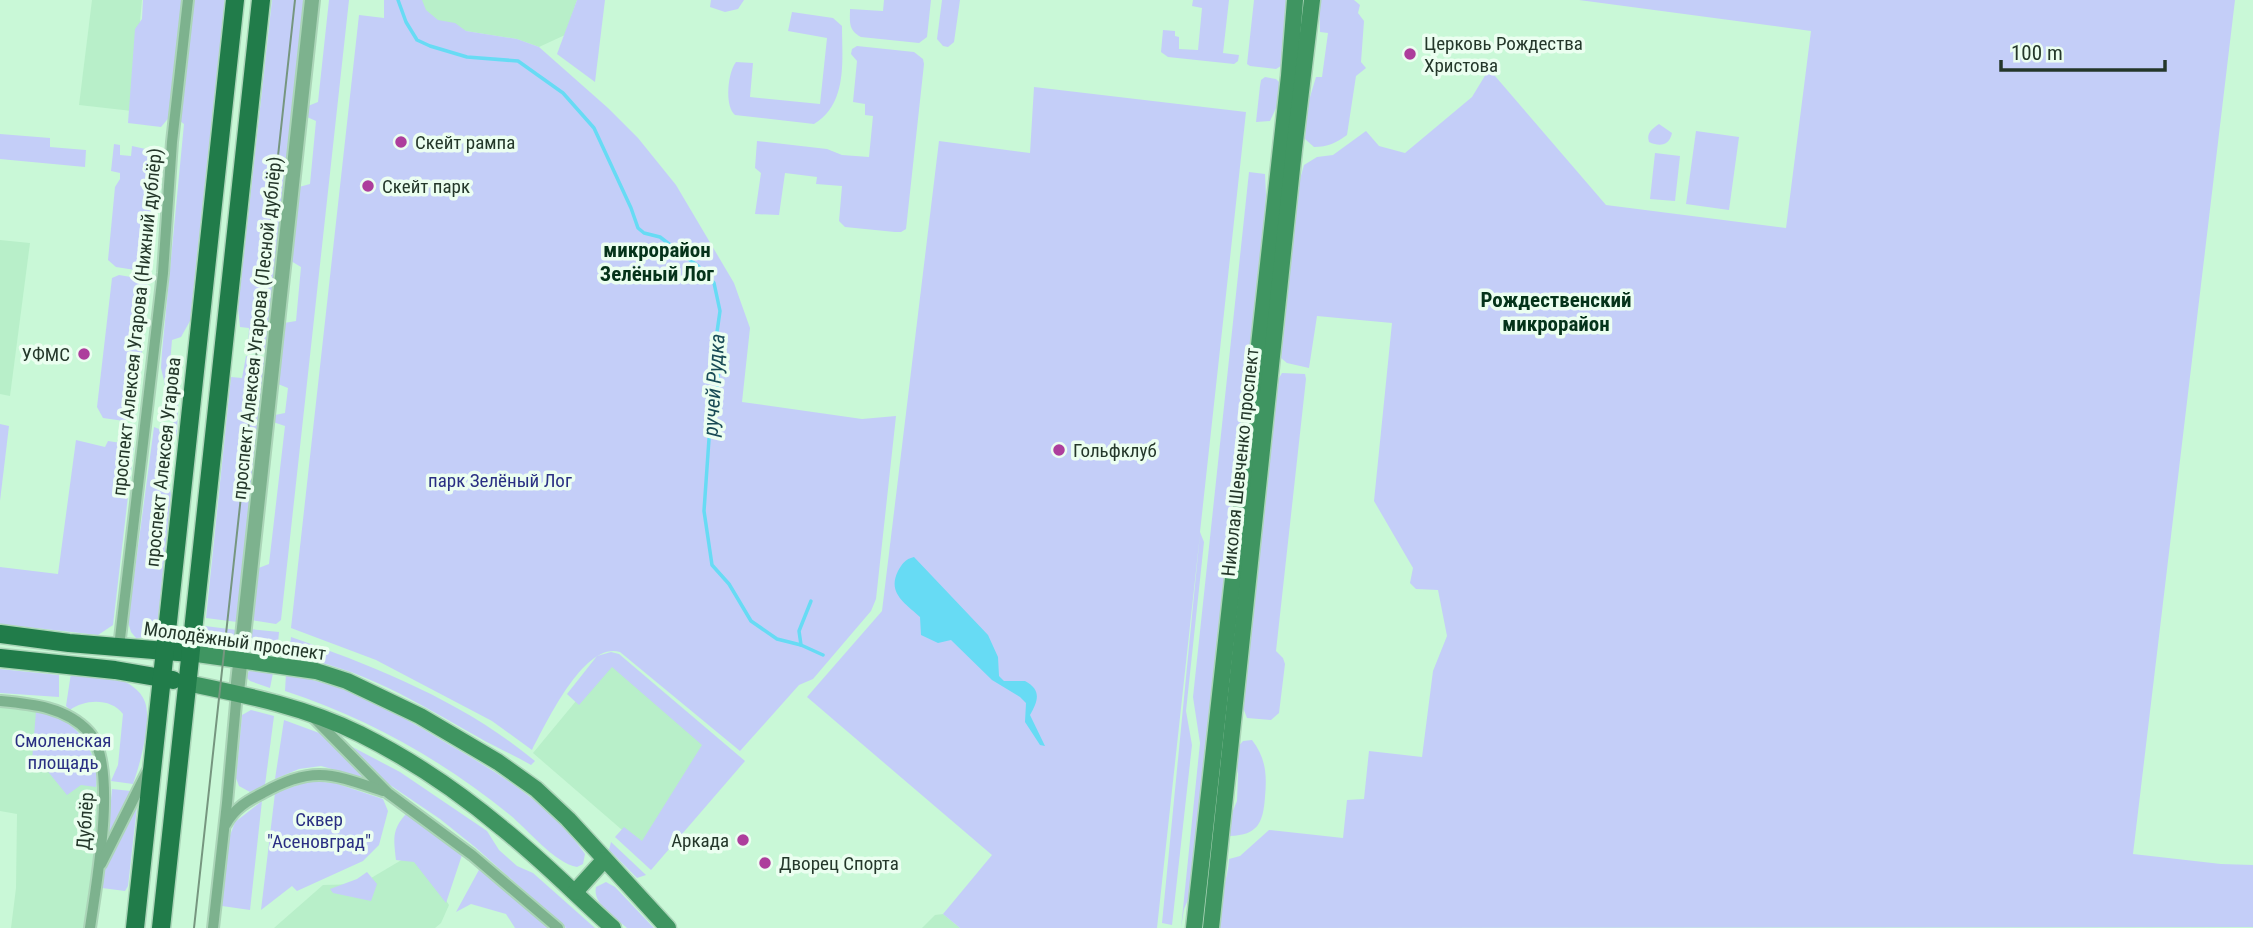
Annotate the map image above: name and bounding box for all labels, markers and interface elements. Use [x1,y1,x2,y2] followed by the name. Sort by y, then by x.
[2001,28,2166,72] scale bar
[1424,32,1583,77] place label: Церковь Рождества Христова
[2011,41,2063,65] text: 100 m
[1402,46,1418,62] marker: Церковь Рождества Христова
[415,131,515,154] place label: Скейт рампа
[393,134,409,150] marker: Скейт рампа
[107,147,167,497] street label: проспект Алексея Угарова (Нижний дублёр)
[228,155,286,501] street label: проспект Алексея Угарова (Лесной дублёр)
[382,175,470,198] place label: Скейт парк
[360,178,376,194] marker: Скейт парк
[600,238,714,286] district label: микрорайон Зелёный Лог
[1480,288,1632,336] district label: Рождественский микрорайон
[698,333,730,438] water label: ручей Рудка
[22,343,70,366] place label: УФМС
[76,346,92,362] marker: УФМС
[1217,347,1263,577] street label: Николая Шевченко проспект
[141,356,185,568] street label: проспект Алексея Угарова
[1073,439,1157,462] place label: Гольфклуб
[1051,442,1067,458] marker: Гольфклуб
[428,469,572,492] park label: парк Зелёный Лог
[142,617,328,665] street label: Молодёжный проспект
[15,729,111,774] park label: Смоленская площадь
[72,791,98,851] street label: Дублёр
[267,808,371,853] park label: Сквер "Асеновград"
[671,829,729,852] place label: Аркада
[735,832,751,848] marker: Аркада
[779,852,899,875] place label: Дворец Спорта
[757,855,773,871] marker: Дворец Спорта

